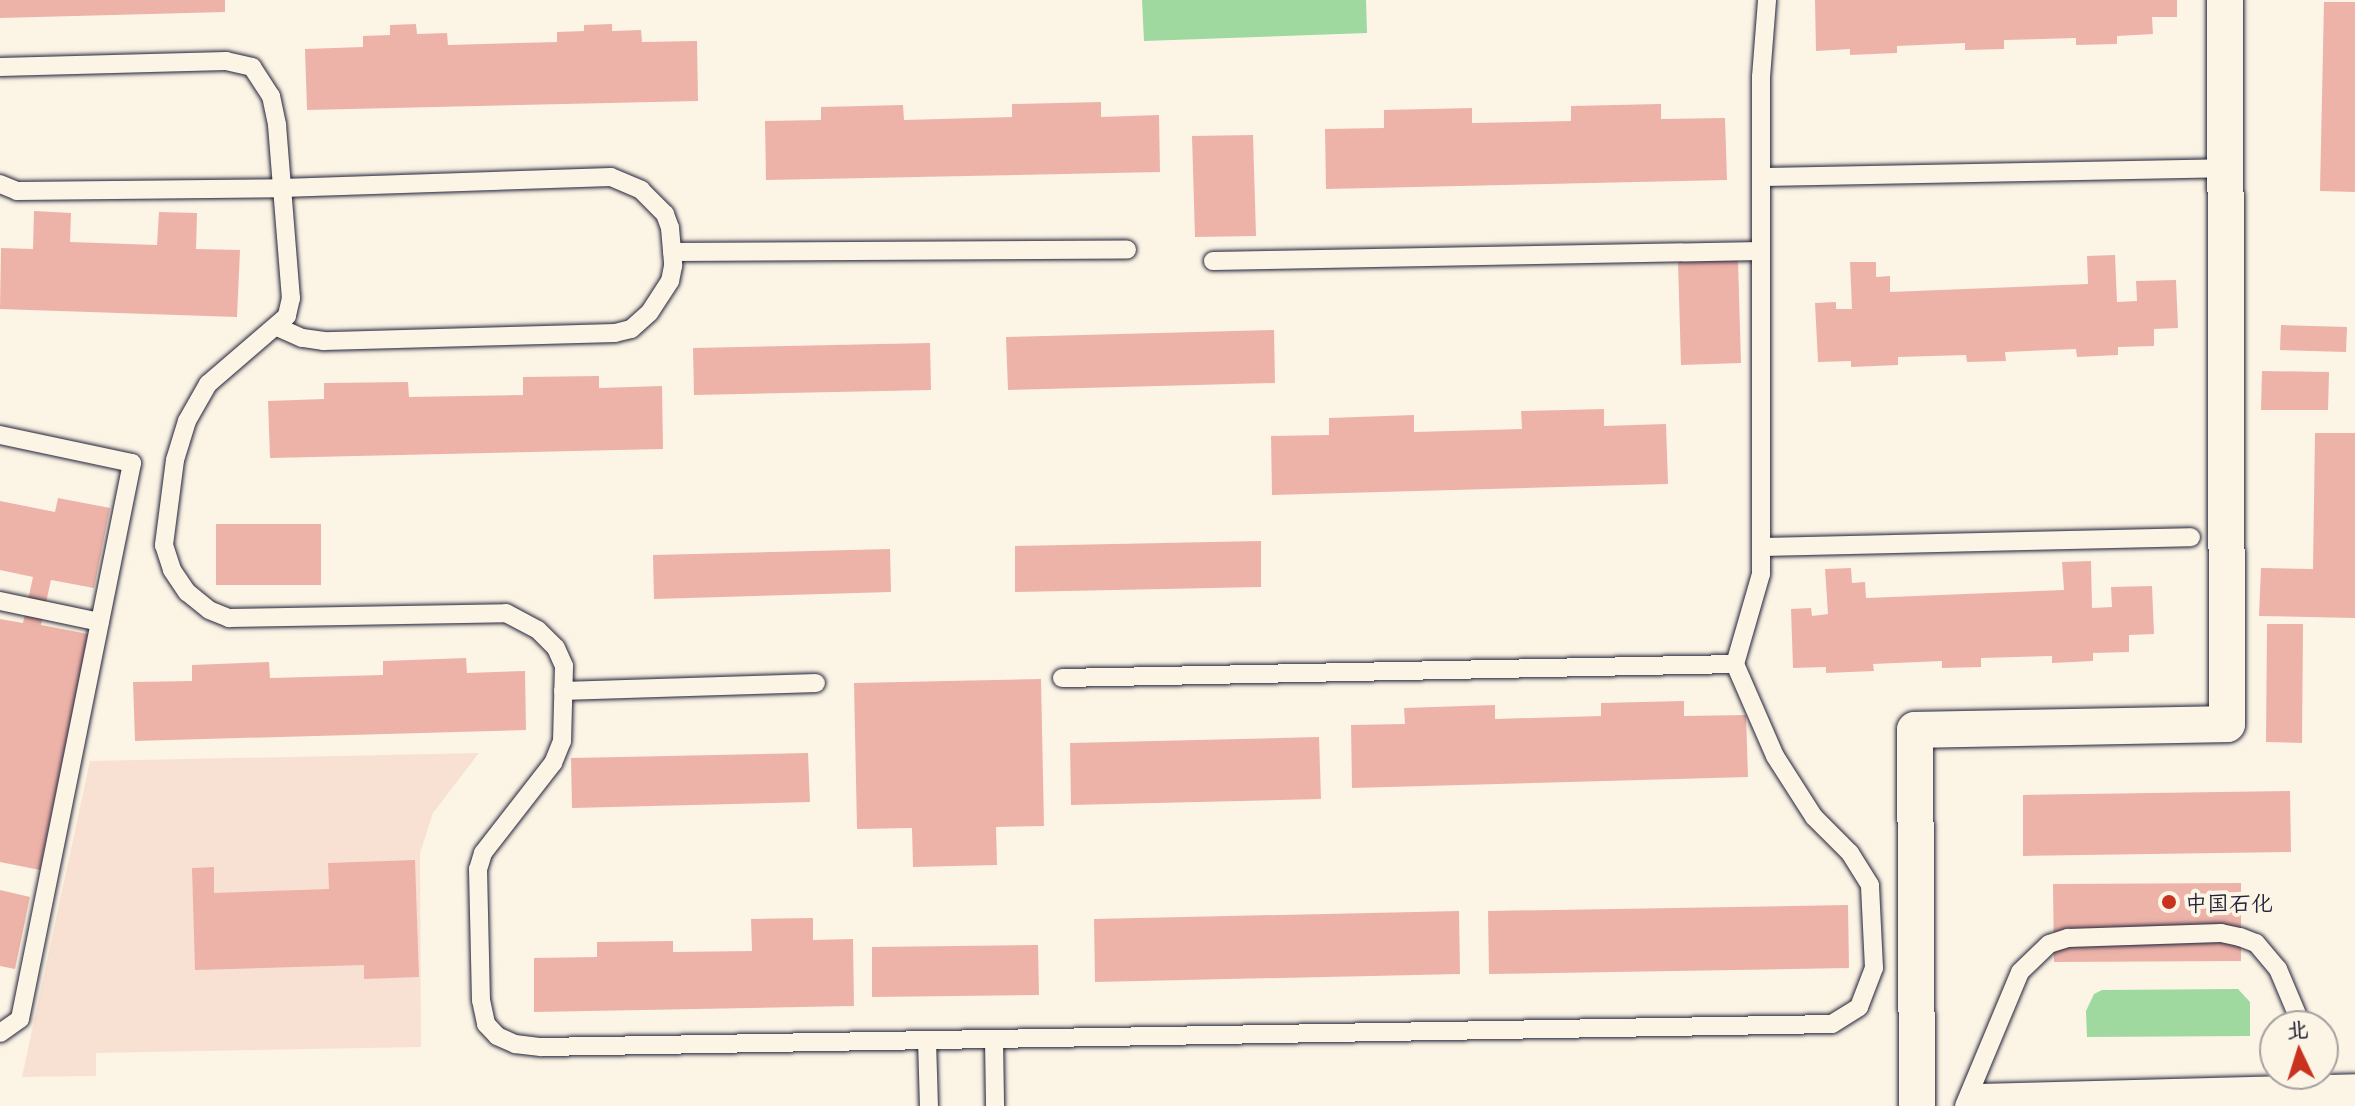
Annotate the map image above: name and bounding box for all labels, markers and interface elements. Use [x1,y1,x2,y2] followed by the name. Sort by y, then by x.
[2185,889,2273,915] place label: 中国石化
[2160,893,2178,911] marker: 中国石化
[2259,1010,2339,1090] north arrow
[2285,1010,2310,1045] text: 北

